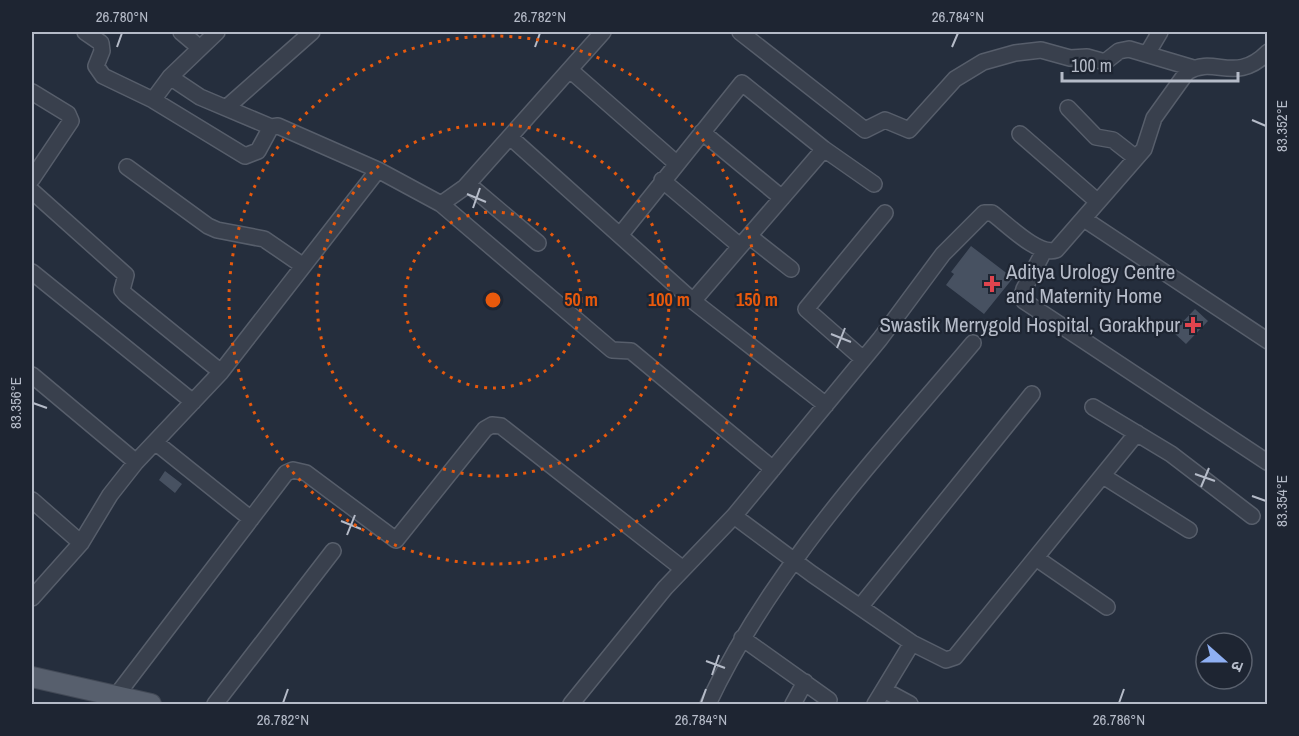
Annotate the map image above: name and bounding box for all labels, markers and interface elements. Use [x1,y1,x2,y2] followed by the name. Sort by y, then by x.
[96,6,148,27] text: 26.780°N
[514,6,566,27] text: 26.782°N
[932,6,984,27] text: 26.784°N
[1062,45,1238,83] scale bar
[1071,53,1112,78] text: 100 m
[1271,100,1292,152] text: 83.352°E
[1005,257,1175,310] place label: Aditya Urology Centre and Maternity Home
[983,275,1001,293] marker: Aditya Urology Centre and Maternity Home
[564,287,598,312] text: 50 m
[648,287,690,312] text: 100 m
[736,287,778,312] text: 150 m
[483,290,503,310] centre of rings
[879,310,1180,339] place label: Swastik Merrygold Hospital, Gorakhpur
[1184,316,1202,334] marker: Swastik Merrygold Hospital, Gorakhpur
[5,377,26,429] text: 83.356°E
[1271,475,1292,527] text: 83.354°E
[1194,631,1254,691] north arrow
[1226,658,1250,675] text: उ
[257,709,309,730] text: 26.782°N
[675,709,727,730] text: 26.784°N
[1093,709,1145,730] text: 26.786°N

